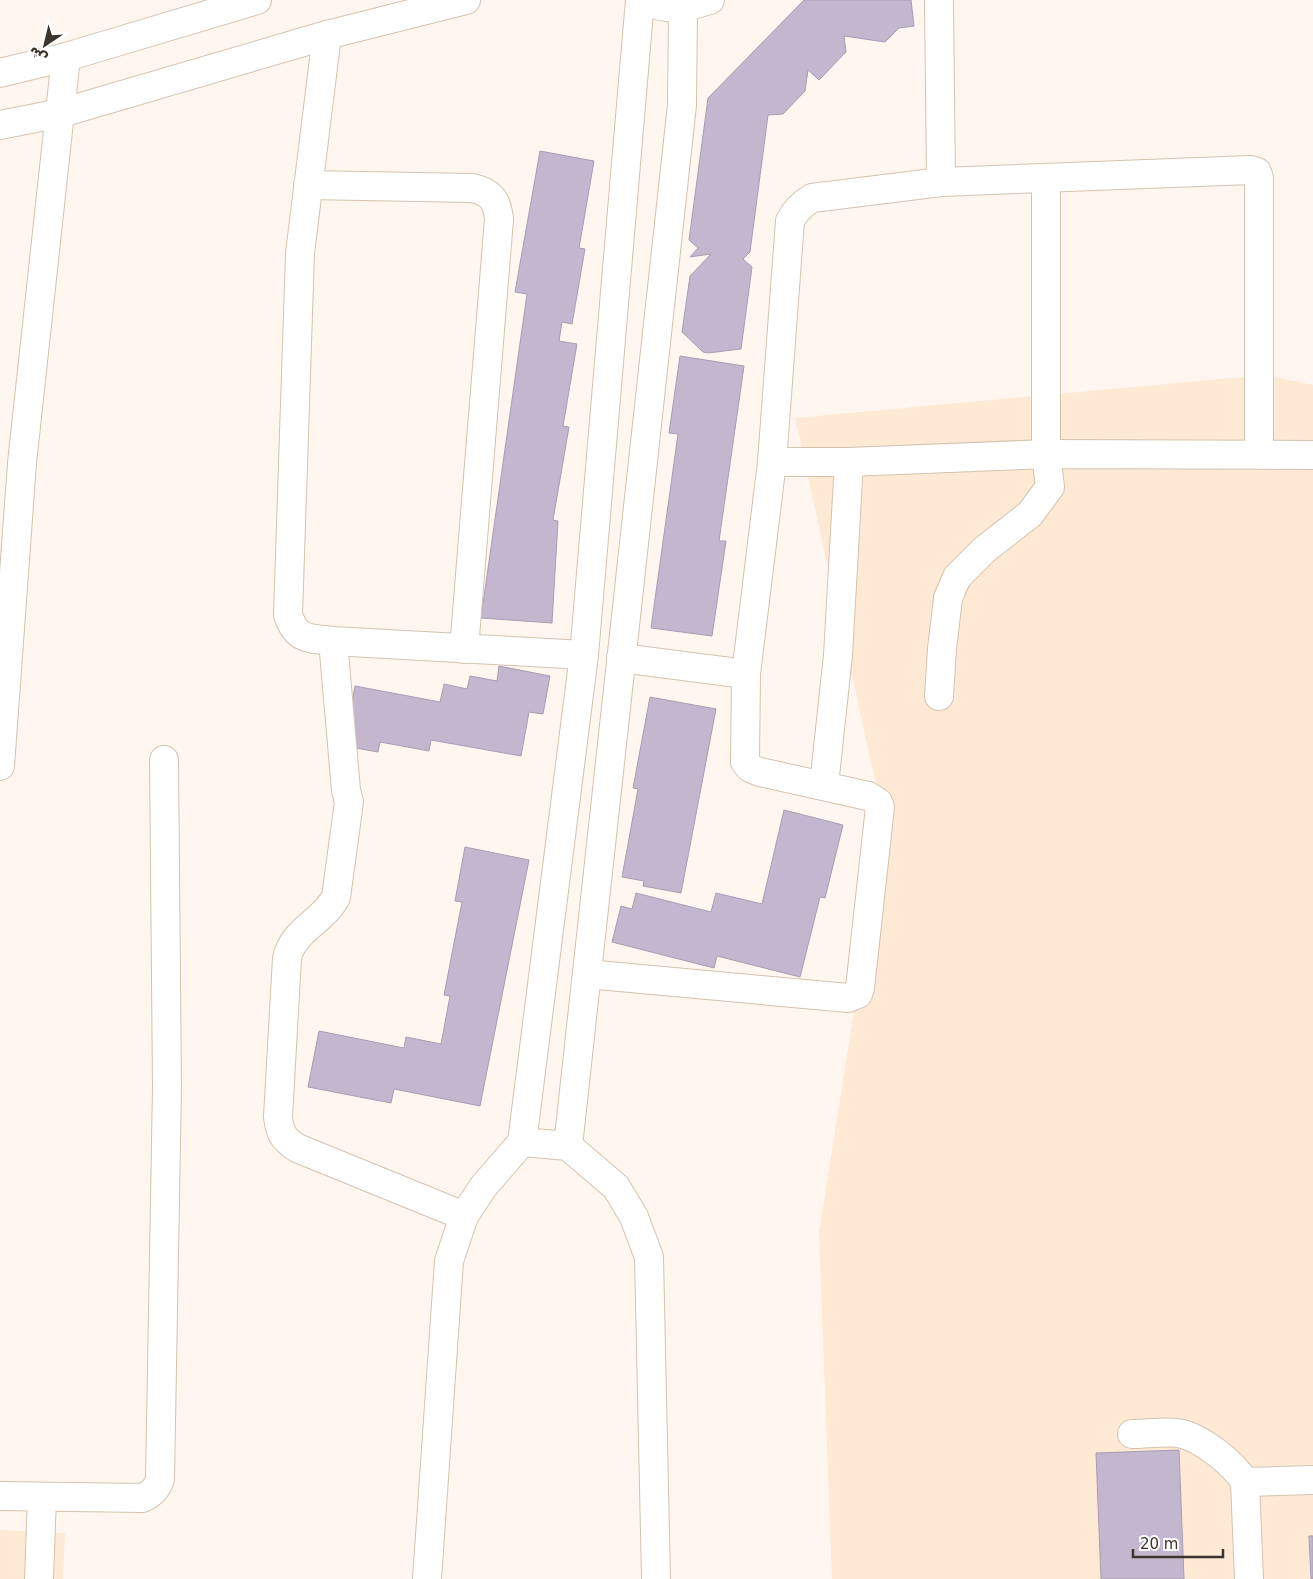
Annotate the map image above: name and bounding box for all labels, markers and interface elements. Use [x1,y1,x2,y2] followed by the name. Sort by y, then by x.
[20,20,70,70] north arrow
[25,44,50,68] text: ش
[1133,1526,1223,1558] scale bar
[1140,1535,1178,1553] text: 20 m

